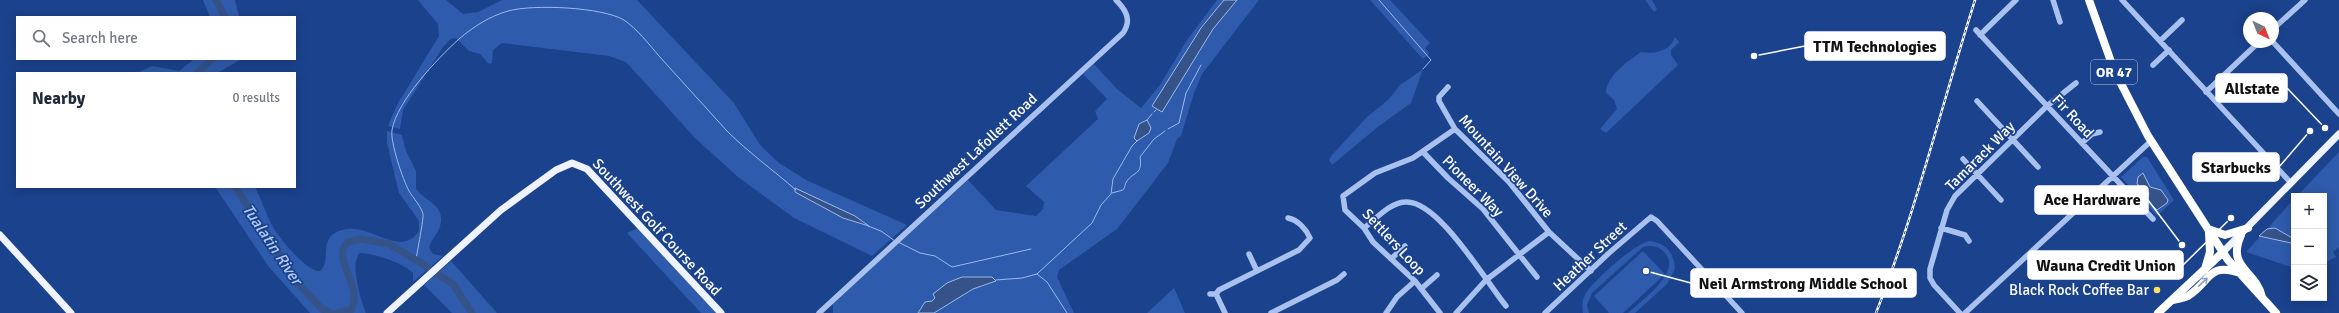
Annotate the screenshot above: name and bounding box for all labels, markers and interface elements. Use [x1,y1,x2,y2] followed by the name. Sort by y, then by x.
[2243,12,2279,48] north arrow
[16,16,296,60] search box
[30,27,52,49] icon: search
[62,29,138,47] text: Search here
[1805,32,1945,60] callout: TTM Technologies
[1813,37,1937,57] text: TTM Technologies
[2091,60,2137,84] road number: OR 47
[2216,74,2287,102] callout: Allstate
[2225,79,2279,99] text: Allstate
[32,88,85,109] text: Nearby
[232,90,280,106] text: 0 results
[911,90,1041,212] street label: Southwest Lafollett Road
[2048,91,2098,141] street label: Fir Road
[1455,111,1557,221] street label: Mountain View Drive
[1941,117,2019,195] street label: Tamarack Way
[1439,152,1507,220] street label: Pioneer Way
[2193,153,2279,181] callout: Starbucks
[589,155,725,299] street label: Southwest Golf Course Road
[2201,158,2271,178] text: Starbucks
[2035,186,2148,214] callout: Ace Hardware
[2043,190,2141,210] text: Ace Hardware
[2291,193,2327,301] map controls
[2291,193,2327,229] button: +
[238,200,308,291] water label: Tualatin River
[1359,205,1429,279] street label: Settlers Loop
[1550,217,1630,295] street label: Heather Street
[2291,229,2327,265] button: −
[2028,251,2183,279] callout: Wauna Credit Union
[2036,256,2176,276] text: Wauna Credit Union
[2291,265,2327,301] button: layers
[1691,269,1916,297] callout: Neil Armstrong Middle School
[1699,274,1907,294] text: Neil Armstrong Middle School
[2198,277,2208,287] one-way arrow
[2009,281,2149,299] place label: Black Rock Coffee Bar
[2152,285,2162,295] marker: Black Rock Coffee Bar

